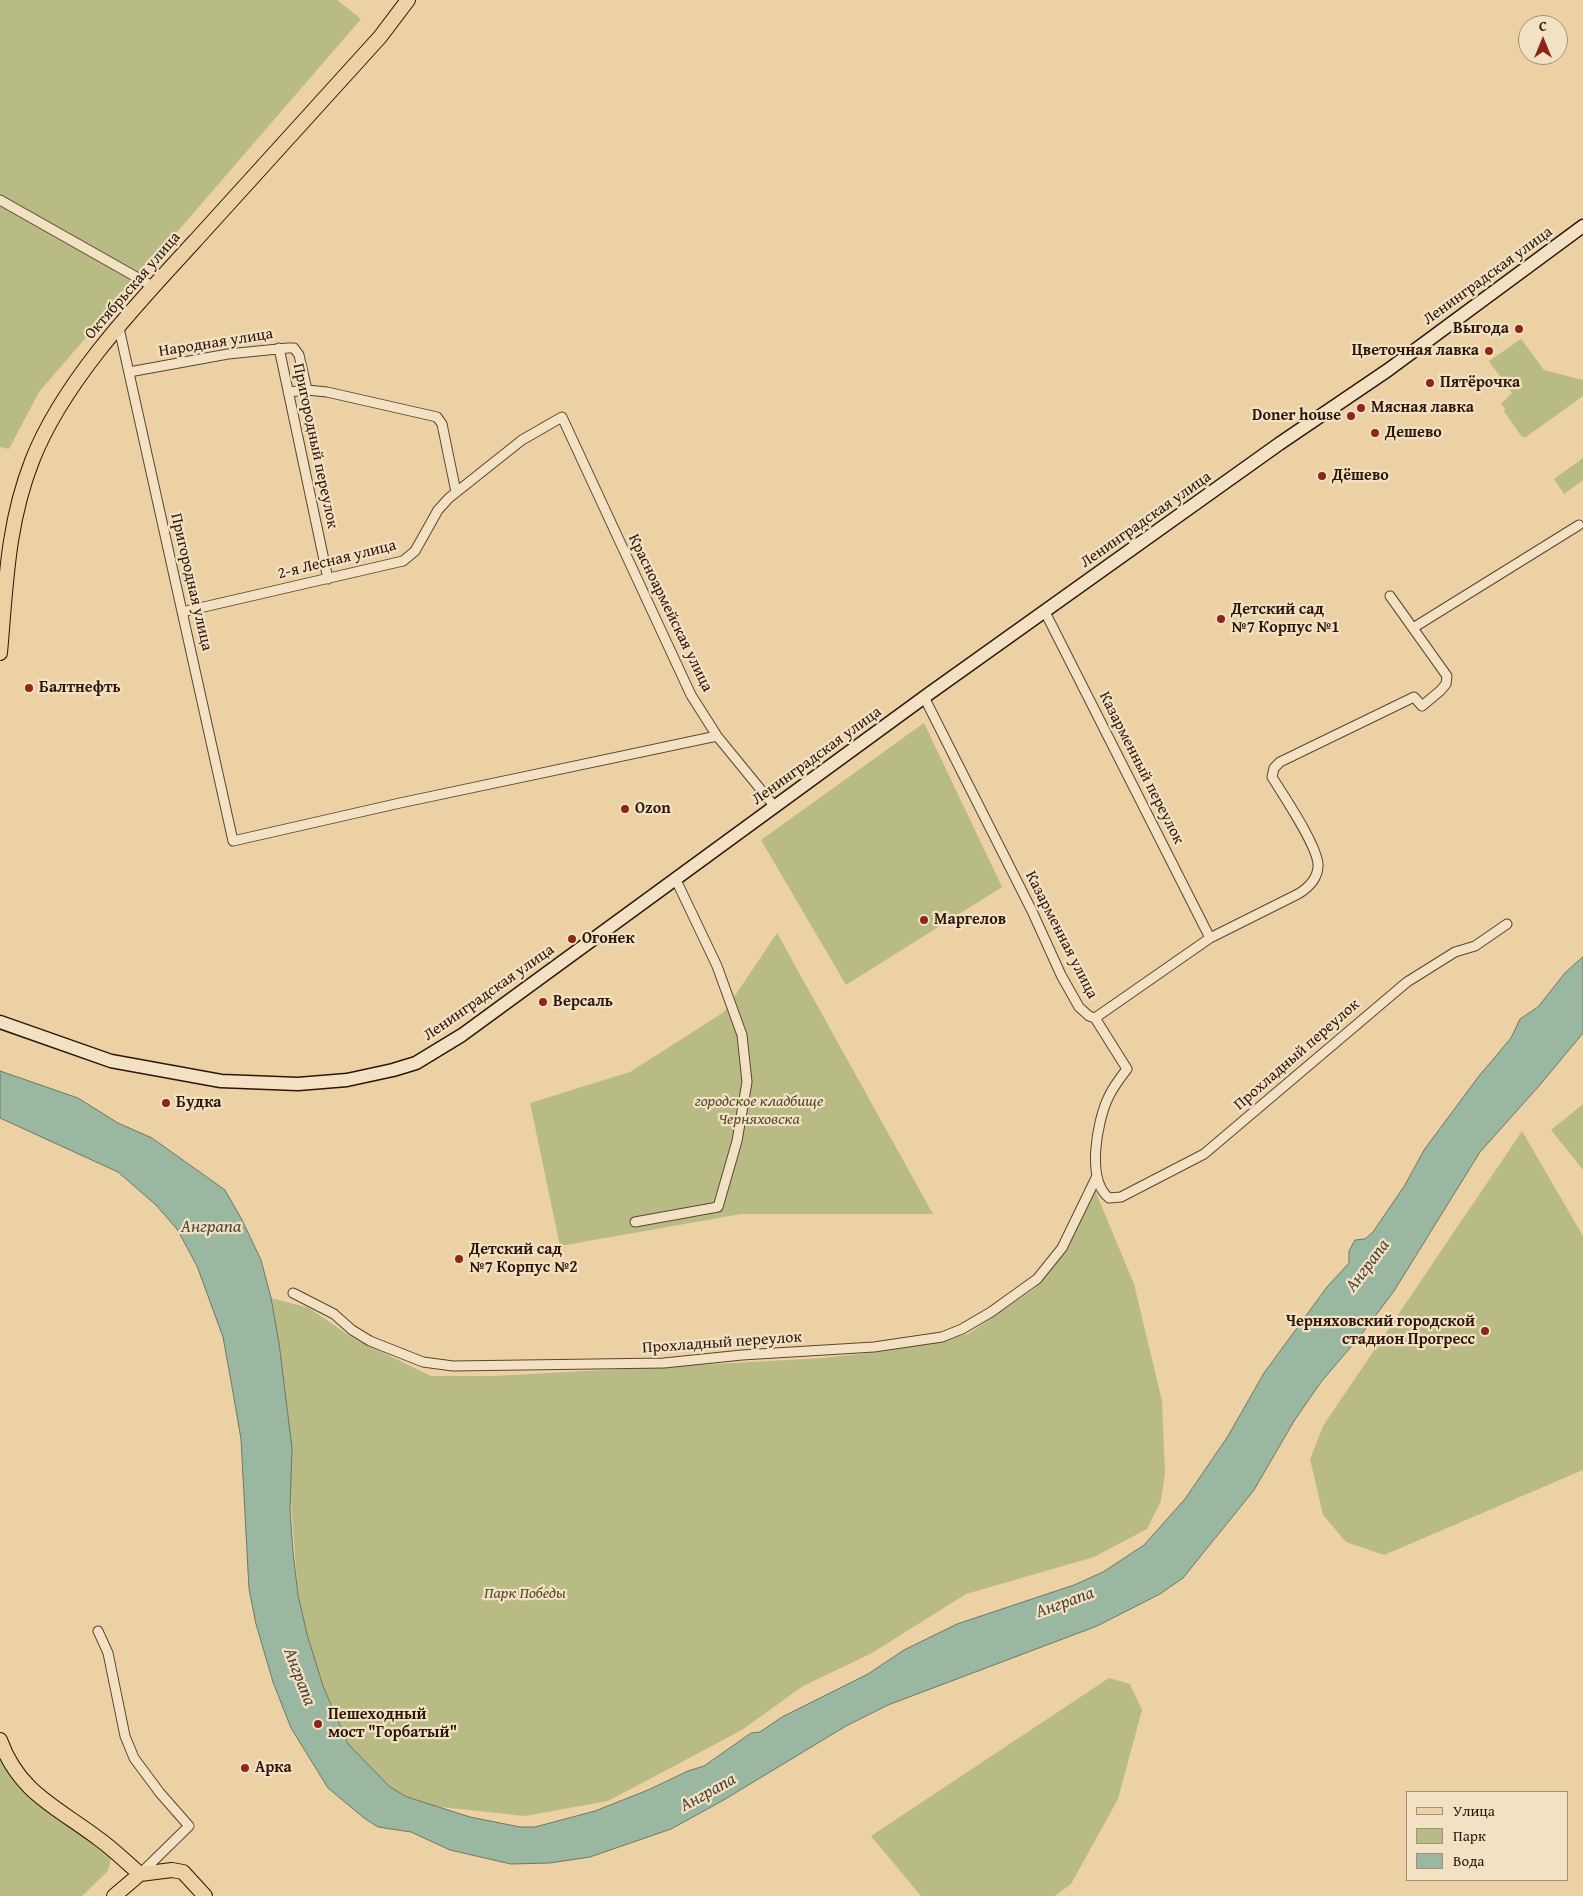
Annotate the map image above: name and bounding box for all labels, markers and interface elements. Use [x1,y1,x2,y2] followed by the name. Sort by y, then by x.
[1518,15,1568,65] north arrow
[1539,16,1547,36] text: С
[1420,223,1556,329] street label: Ленинградская улица
[81,228,185,344] street label: Октябрьская улица
[1453,319,1509,339] place label: Выгода
[1513,323,1525,335] marker: Выгода
[157,324,275,362] street label: Народная улица
[1352,341,1479,361] place label: Цветочная лавка
[1483,345,1495,357] marker: Цветочная лавка
[288,362,342,530] street label: Пригородный переулок
[1440,373,1520,393] place label: Пятёрочка
[1424,377,1436,389] marker: Пятёрочка
[1371,398,1474,418] place label: Мясная лавка
[1355,402,1367,414] marker: Мясная лавка
[1252,406,1341,426] place label: Doner house
[1345,410,1357,422] marker: Doner house
[1385,423,1442,443] place label: Дешево
[1369,427,1381,439] marker: Дешево
[1332,466,1389,486] place label: Дёшево
[1077,468,1215,572] street label: Ленинградская улица
[1316,470,1328,482] marker: Дёшево
[166,511,216,653] street label: Пригородная улица
[623,531,717,695] street label: Красноармейская улица
[276,536,398,584] street label: 2-я Лесная улица
[1231,600,1340,638] place label: Детский сад №7 Корпус №1
[1215,613,1227,625] marker: Детский сад №7 Корпус №1
[39,678,121,698] place label: Балтнефть
[23,682,35,694] marker: Балтнефть
[1094,689,1188,847] street label: Казарменный переулок
[749,703,885,809] street label: Ленинградская улица
[635,799,671,819] place label: Ozon
[619,803,631,815] marker: Ozon
[1021,868,1101,1002] street label: Казарменная улица
[934,910,1006,930] place label: Маргелов
[918,914,930,926] marker: Маргелов
[582,929,635,949] place label: Огонек
[566,933,578,945] marker: Огонек
[420,941,558,1045] street label: Ленинградская улица
[553,992,613,1012] place label: Версаль
[1230,995,1364,1115] street label: Прохладный переулок
[537,996,549,1008] marker: Версаль
[695,1092,823,1130] park label: городское кладбище Черняховска
[176,1093,222,1113] place label: Будка
[160,1097,172,1109] marker: Будка
[181,1216,241,1238] water label: Анграпа
[1341,1235,1395,1297] water label: Анграпа
[469,1240,578,1278] place label: Детский сад №7 Корпус №2
[453,1253,465,1265] marker: Детский сад №7 Корпус №2
[1286,1312,1475,1350] place label: Черняховский городской стадион Прогресс
[1479,1325,1491,1337] marker: Черняховский городской стадион Прогресс
[641,1328,803,1358] street label: Прохладный переулок
[1033,1583,1097,1623] water label: Анграпа
[484,1584,566,1604] park label: Парк Победы
[278,1645,320,1709] water label: Анграпа
[328,1705,457,1743] place label: Пешеходный мост "Горбатый"
[312,1718,324,1730] marker: Пешеходный мост "Горбатый"
[255,1758,292,1778] place label: Арка
[239,1762,251,1774] marker: Арка
[676,1769,740,1817] water label: Анграпа
[1406,1791,1568,1881] legend
[1453,1800,1495,1821] text: Улица
[1453,1825,1486,1846] text: Парк
[1453,1850,1484,1871] text: Вода

